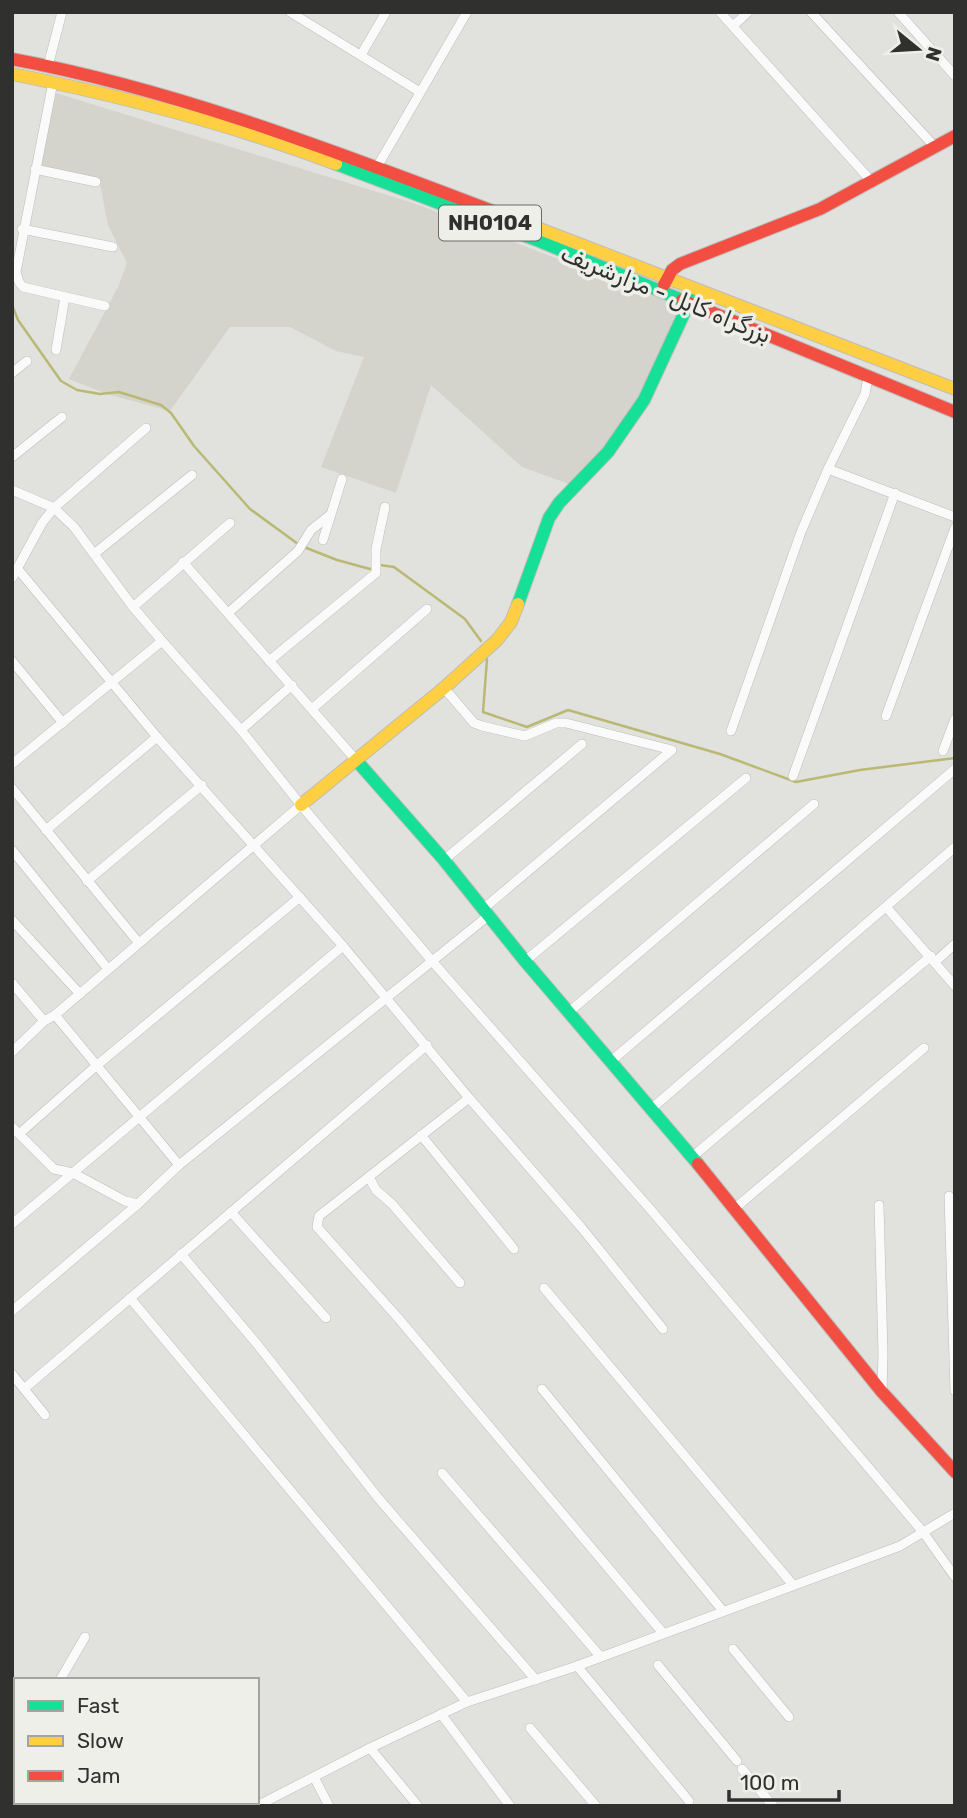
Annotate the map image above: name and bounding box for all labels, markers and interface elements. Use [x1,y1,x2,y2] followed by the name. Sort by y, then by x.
[883,14,953,84] north arrow
[921,44,947,64] text: N
[439,206,541,241] road number: NH0104
[557,239,775,349] street label: بزرگراه کابل - مزارشریف
[14,1678,259,1804] legend
[77,1693,119,1718] text: Fast
[77,1728,124,1753] text: Slow
[729,1758,839,1802] scale bar
[77,1763,121,1788] text: Jam
[740,1770,799,1795] text: 100 m

